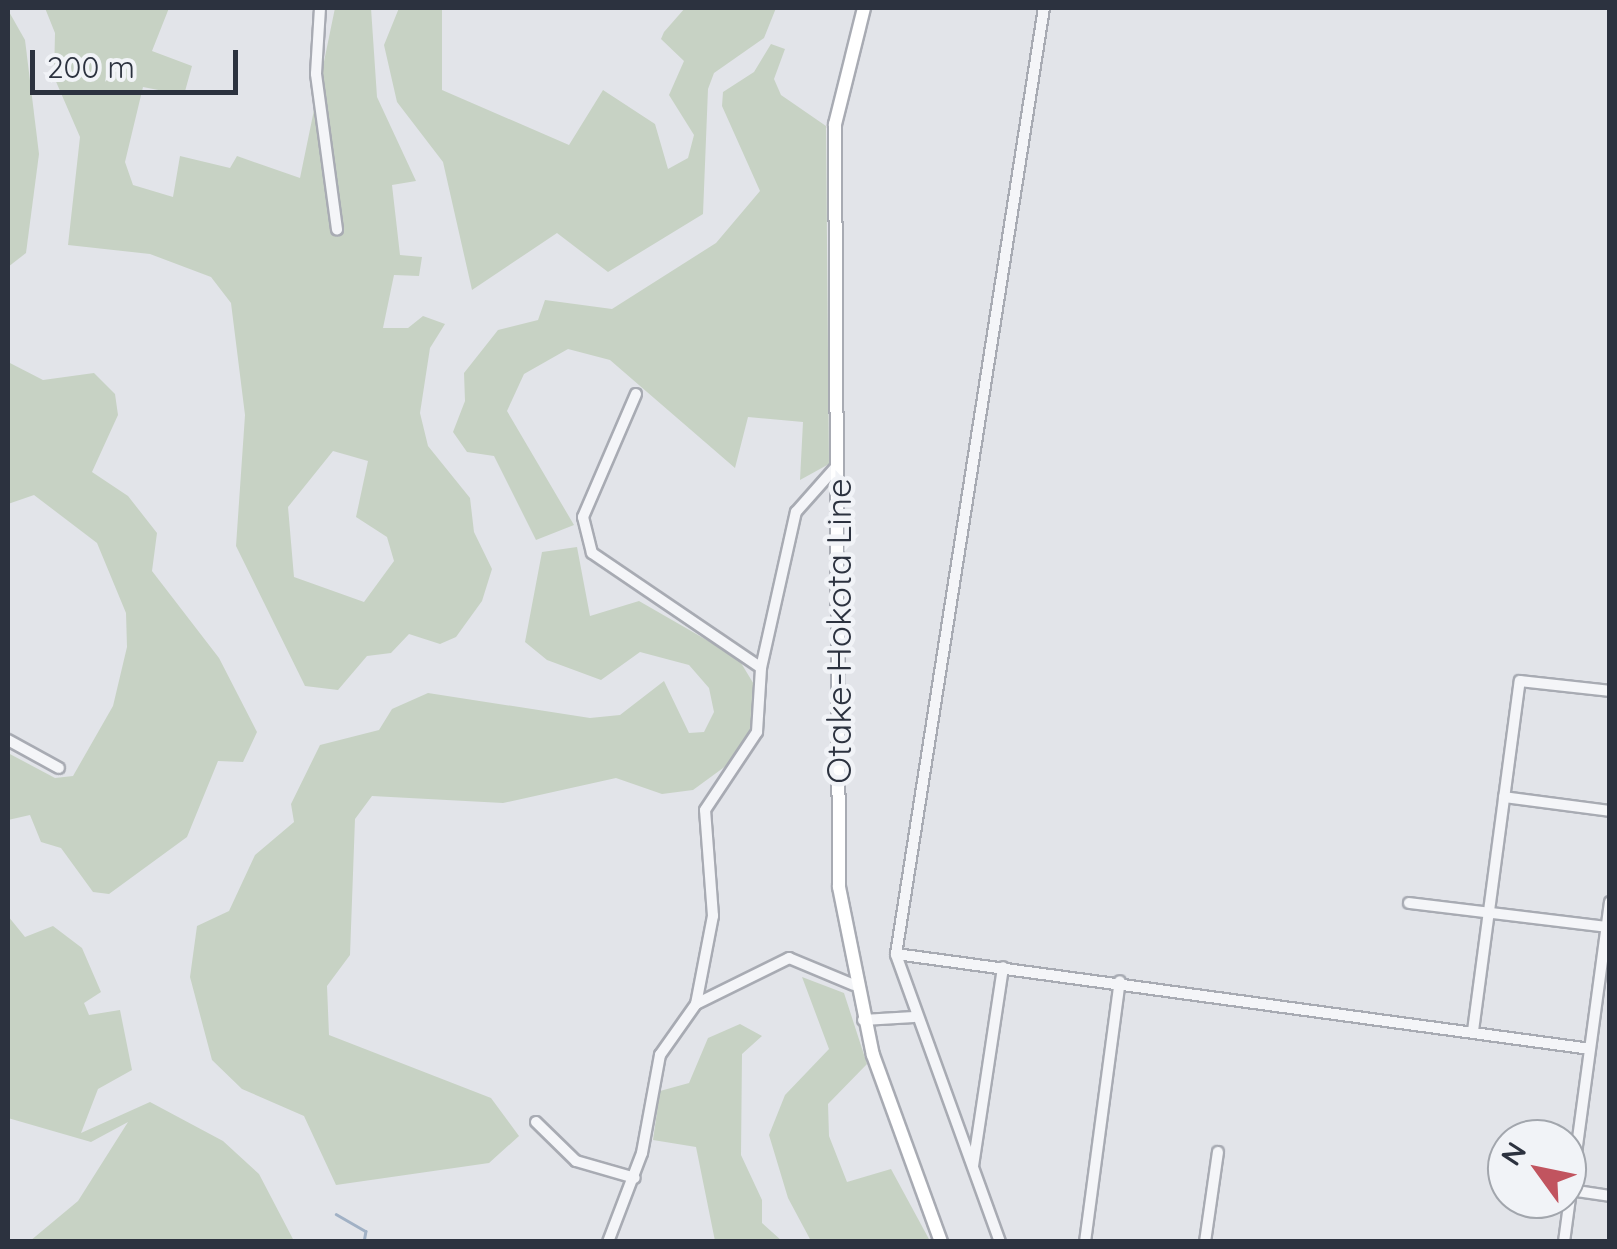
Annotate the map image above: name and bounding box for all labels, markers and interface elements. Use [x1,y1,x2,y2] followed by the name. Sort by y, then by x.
[35,30,242,92] scale bar
[47,48,135,86] text: 200 m
[817,478,859,784] street label: Otake-Hokota Line
[1487,1119,1587,1219] north arrow
[1493,1135,1533,1172] text: N

